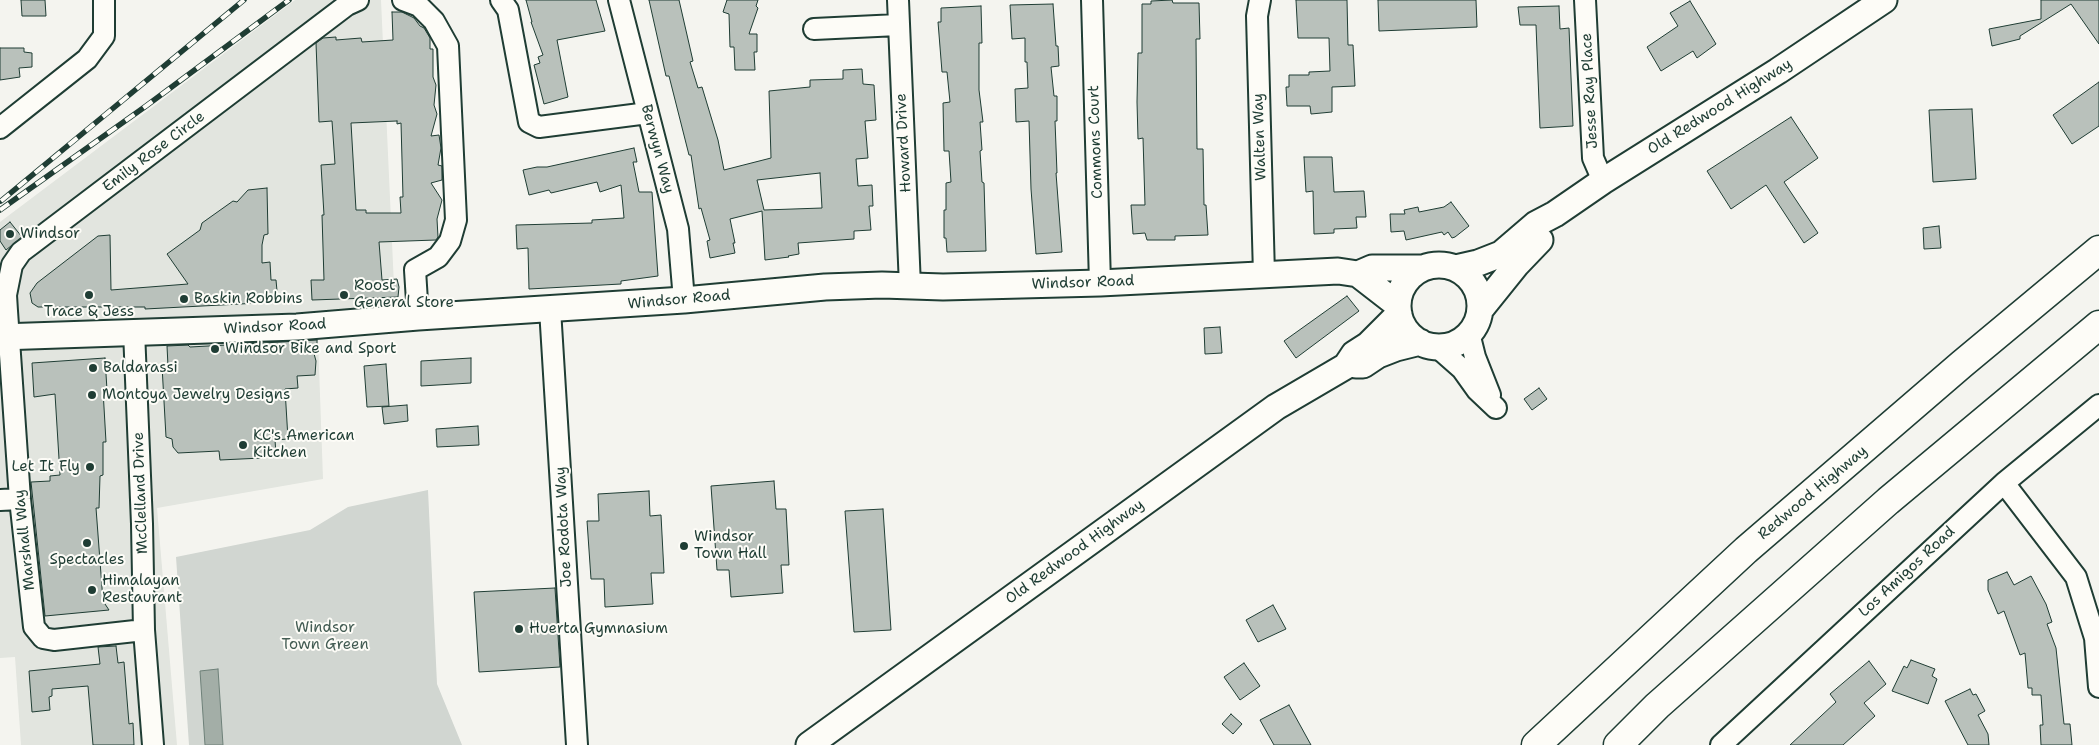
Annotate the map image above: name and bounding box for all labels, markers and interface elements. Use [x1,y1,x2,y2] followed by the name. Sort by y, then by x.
[1578,33,1602,149] street label: Jesse Ray Place
[1644,55,1796,159] street label: Old Redwood Highway
[1085,85,1107,199] street label: Commons Court
[892,93,916,193] street label: Howard Drive
[1249,93,1271,181] street label: Walten Way
[636,103,678,195] street label: Berwyn Way
[99,108,209,196] street label: Emily Rose Circle
[20,225,80,243] place label: Windsor
[4,228,16,240] marker: Windsor
[1031,272,1135,294] street label: Windsor Road
[354,277,454,312] place label: Roost General Store
[627,287,731,313] street label: Windsor Road
[83,289,95,301] marker: Trace & Jess
[338,289,350,301] marker: Roost General Store
[194,290,303,308] place label: Baskin Robbins
[178,293,190,305] marker: Baskin Robbins
[44,303,134,321] place label: Trace & Jess
[223,315,327,339] street label: Windsor Road
[225,340,397,358] place label: Windsor Bike and Sport
[209,343,221,355] marker: Windsor Bike and Sport
[103,359,178,377] place label: Baldarassi
[87,362,99,374] marker: Baldarassi
[102,386,290,404] place label: Montoya Jewelry Designs
[86,389,98,401] marker: Montoya Jewelry Designs
[253,427,354,462] place label: KC's American Kitchen
[130,432,152,554] street label: McClelland Drive
[237,439,249,451] marker: KC's American Kitchen
[1755,442,1871,544] street label: Redwood Highway
[11,458,80,476] place label: Let It Fly
[84,461,96,473] marker: Let It Fly
[552,466,576,588] street label: Joe Rodota Way
[11,489,39,591] street label: Marshall Way
[1002,496,1148,608] street label: Old Redwood Highway
[1855,523,1959,621] street label: Los Amigos Road
[694,528,767,563] place label: Windsor Town Hall
[81,537,93,549] marker: Spectacles
[678,540,690,552] marker: Windsor Town Hall
[50,551,124,569] place label: Spectacles
[102,572,182,607] place label: Himalayan Restaurant
[86,584,98,596] marker: Himalayan Restaurant
[281,619,369,654] park label: Windsor Town Green
[529,620,668,638] place label: Huerta Gymnasium
[513,623,525,635] marker: Huerta Gymnasium

